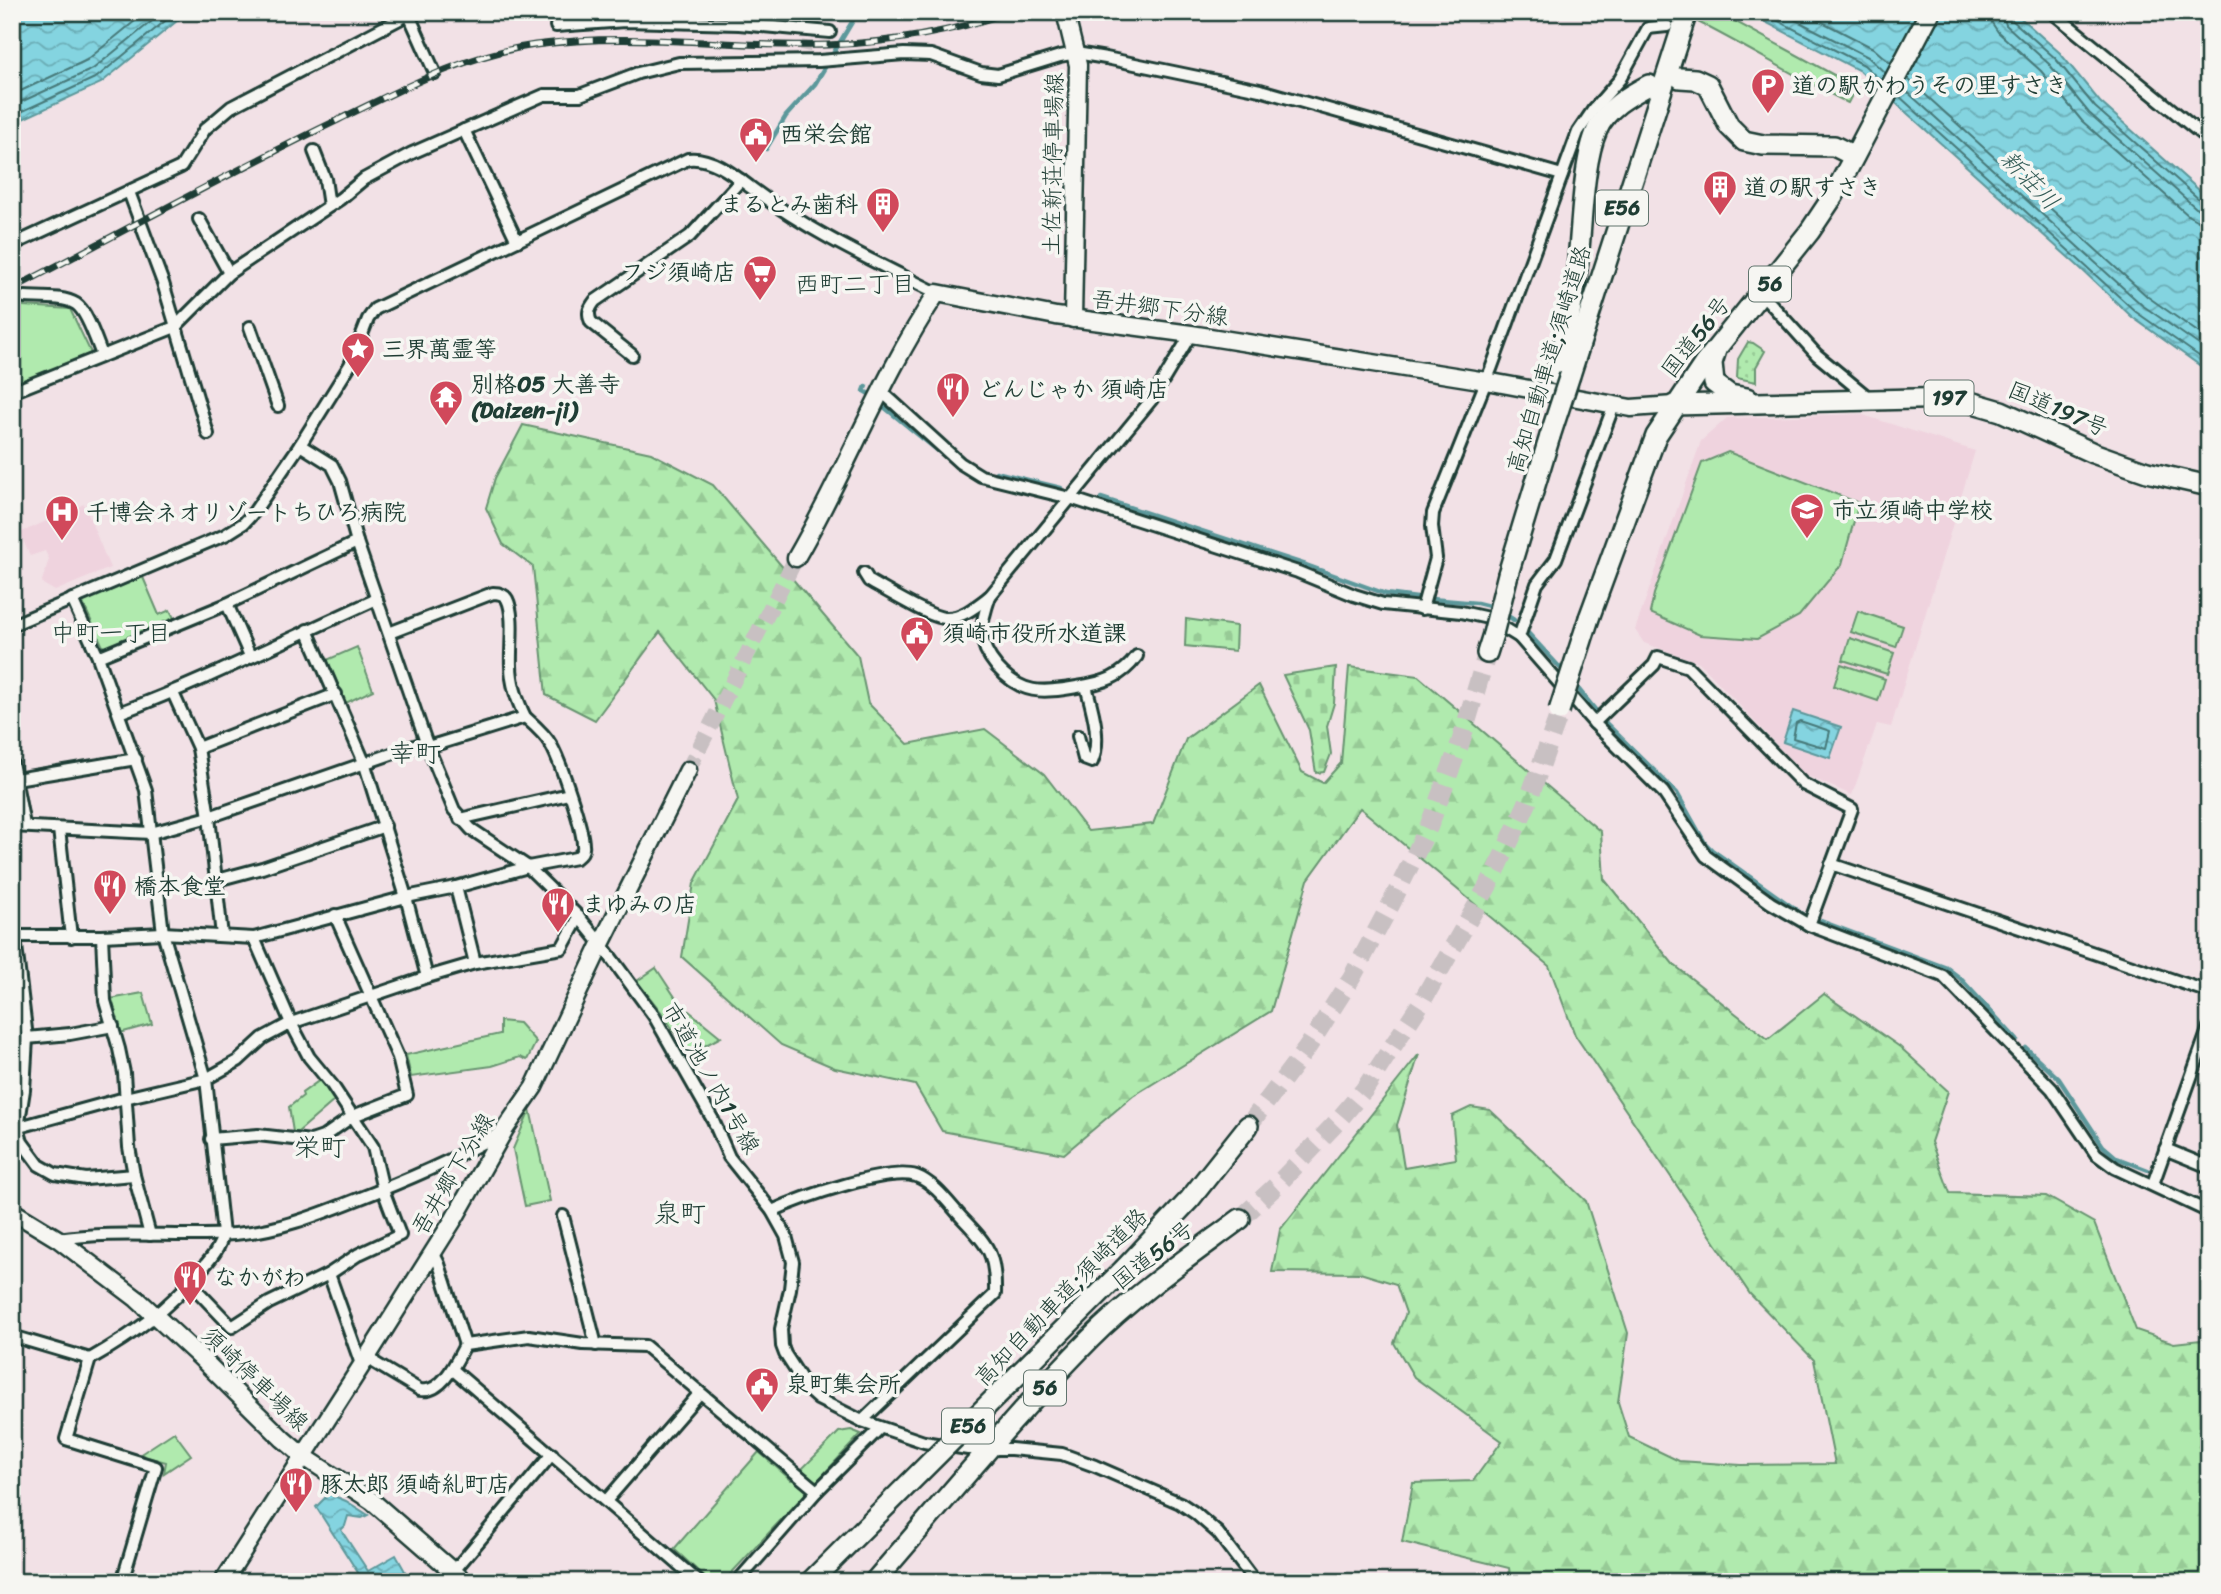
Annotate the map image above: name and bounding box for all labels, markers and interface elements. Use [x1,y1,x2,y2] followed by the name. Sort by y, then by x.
[1792,65,2068,106] place label: 道の駅かわうその里すさき
[1749,66,1787,115] parking icon: 道の駅かわうその里すさき
[1031,72,1075,256] street label: 土佐新荘停車場線
[780,114,872,155] place label: 西栄会館
[737,115,775,164] public building icon: 西栄会館
[1990,140,2070,220] water label: 新荘川
[1744,167,1882,208] place label: 道の駅すさき
[1701,168,1739,217] building icon: 道の駅すさき
[720,184,858,225] place label: まるとみ歯科
[864,185,902,234] building icon: まるとみ歯科
[1596,190,1648,226] road number: E56
[1495,240,1603,478] street label: 高知自動車道;須崎道路
[621,252,736,293] place label: フジ須崎店
[741,253,779,302] supermarket icon: フジ須崎店
[795,263,915,305] district label: 西町二丁目
[1749,266,1791,302] road number: 56
[1089,278,1231,338] street label: 吾井郷下分線
[1650,287,1742,387] street label: 国道56号
[382,329,497,370] place label: 三界萬霊等
[339,330,377,379] place icon: 三界萬霊等
[471,364,621,431] place label: 別格05 大善寺 (Daizen-ji)
[978,369,1169,410] place label: どんじゃか 須崎店
[2001,369,2115,449] street label: 国道197号
[934,370,972,419] restaurant icon: どんじゃか 須崎店
[427,378,465,427] temple icon: 別格05 大善寺 (Daizen-ji)
[1924,380,1974,416] road number: 197
[1832,490,1993,531] place label: 市立須崎中学校
[1788,491,1826,540] school or university icon: 市立須崎中学校
[86,492,406,533] place label: 千博会ネオリゾートちひろ病院
[43,493,81,542] hospital icon: 千博会ネオリゾートちひろ病院
[51,612,171,654] district label: 中町一丁目
[942,613,1126,654] place label: 須崎市役所水道課
[898,614,936,663] public building icon: 須崎市役所水道課
[389,730,441,776] district label: 幸町
[134,866,226,907] place label: 橋本食堂
[91,867,129,916] restaurant icon: 橋本食堂
[582,884,697,925] place label: まゆみの店
[539,885,577,934] restaurant icon: まゆみの店
[651,994,771,1162] street label: 市道池ノ内1号線
[400,1104,506,1244] street label: 吾井郷下分線
[294,1124,346,1170] district label: 栄町
[654,1190,706,1236] district label: 泉町
[964,1198,1158,1396] street label: 高知自動車道;須崎道路
[1103,1209,1203,1301] street label: 国道56号
[214,1257,306,1298] place label: なかがわ
[171,1258,209,1307] restaurant icon: なかがわ
[191,1316,319,1442] street label: 須崎停車場線
[786,1364,901,1405] place label: 泉町集会所
[743,1365,781,1414] public building icon: 泉町集会所
[1024,1370,1066,1406] road number: 56
[942,1408,994,1444] road number: E56
[320,1464,510,1505] place label: 豚太郎 須崎糺町店
[277,1465,315,1514] restaurant icon: 豚太郎 須崎糺町店

